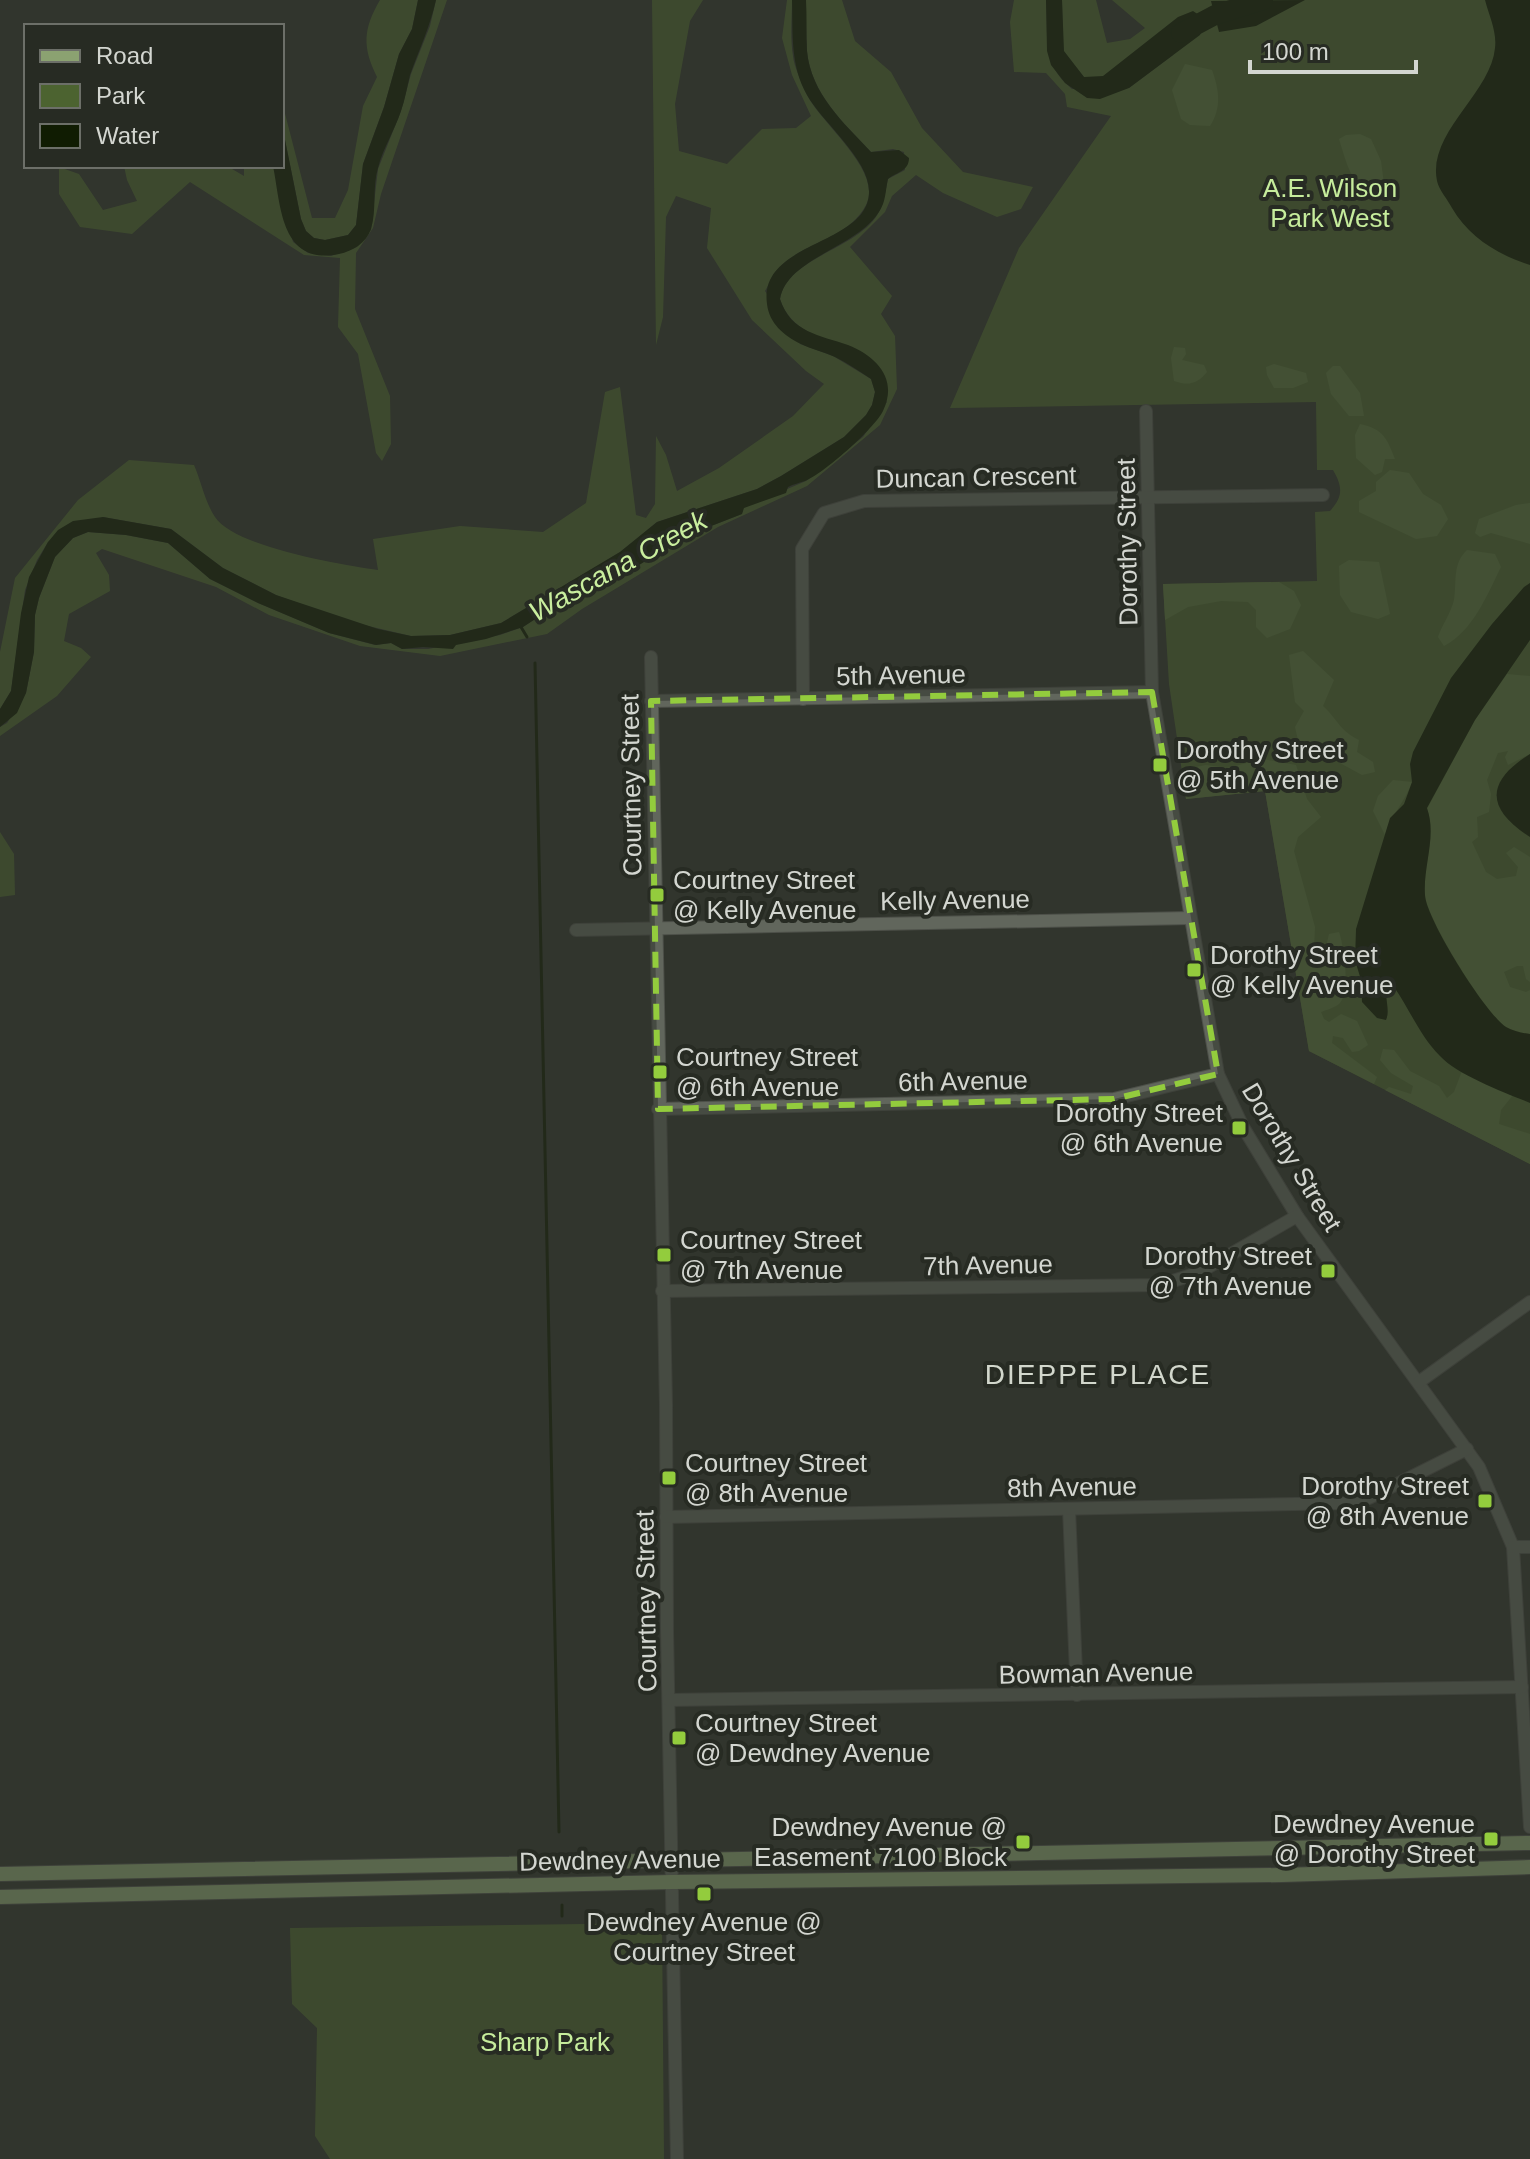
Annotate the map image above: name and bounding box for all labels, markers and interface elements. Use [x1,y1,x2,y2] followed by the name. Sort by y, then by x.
[24,24,284,168] legend
[1250,24,1416,74] scale bar
[1262,38,1329,65] text: 100 m
[96,42,153,69] text: Road
[96,82,146,109] text: Park
[96,122,159,149] text: Water
[1263,173,1397,233] park label: A.E. Wilson Park West
[1111,457,1143,626] street label: Dorothy Street
[875,460,1077,494] street label: Duncan Crescent
[524,503,714,628] water label: Wascana Creek
[836,659,966,691] street label: 5th Avenue
[614,693,648,876] street label: Courtney Street
[1176,735,1344,795] place label: Dorothy Street @ 5th Avenue
[1151,756,1169,774] marker: Dorothy Street @ 5th Avenue
[673,865,856,925] place label: Courtney Street @ Kelly Avenue
[880,884,1030,916] street label: Kelly Avenue
[648,886,666,904] marker: Courtney Street @ Kelly Avenue
[1210,940,1393,1000] place label: Dorothy Street @ Kelly Avenue
[1185,961,1203,979] marker: Dorothy Street @ Kelly Avenue
[676,1042,859,1102] place label: Courtney Street @ 6th Avenue
[651,1063,669,1081] marker: Courtney Street @ 6th Avenue
[898,1065,1028,1097] street label: 6th Avenue
[1236,1077,1348,1237] street label: Dorothy Street
[1055,1098,1224,1158] place label: Dorothy Street @ 6th Avenue
[1230,1119,1248,1137] marker: Dorothy Street @ 6th Avenue
[680,1225,863,1285] place label: Courtney Street @ 7th Avenue
[1144,1241,1313,1301] place label: Dorothy Street @ 7th Avenue
[655,1246,673,1264] marker: Courtney Street @ 7th Avenue
[923,1249,1053,1281] street label: 7th Avenue
[1319,1262,1337,1280] marker: Dorothy Street @ 7th Avenue
[985,1359,1211,1390] district label: DIEPPE PLACE
[685,1448,868,1508] place label: Courtney Street @ 8th Avenue
[660,1469,678,1487] marker: Courtney Street @ 8th Avenue
[1007,1471,1137,1503] street label: 8th Avenue
[1301,1471,1470,1531] place label: Dorothy Street @ 8th Avenue
[1476,1492,1494,1510] marker: Dorothy Street @ 8th Avenue
[629,1509,663,1692] street label: Courtney Street
[998,1656,1194,1690] street label: Bowman Avenue
[695,1708,931,1768] place label: Courtney Street @ Dewdney Avenue
[670,1729,688,1747] marker: Courtney Street @ Dewdney Avenue
[1273,1809,1476,1869] place label: Dewdney Avenue @ Dorothy Street
[754,1812,1008,1872] place label: Dewdney Avenue @ Easement 7100 Block
[1482,1830,1500,1848] marker: Dewdney Avenue @ Dorothy Street
[1014,1833,1032,1851] marker: Dewdney Avenue @ Easement 7100 Block
[519,1843,721,1877] street label: Dewdney Avenue
[695,1885,713,1903] marker: Dewdney Avenue @ Courtney Street
[586,1907,822,1967] place label: Dewdney Avenue @ Courtney Street
[480,2027,611,2057] park label: Sharp Park

